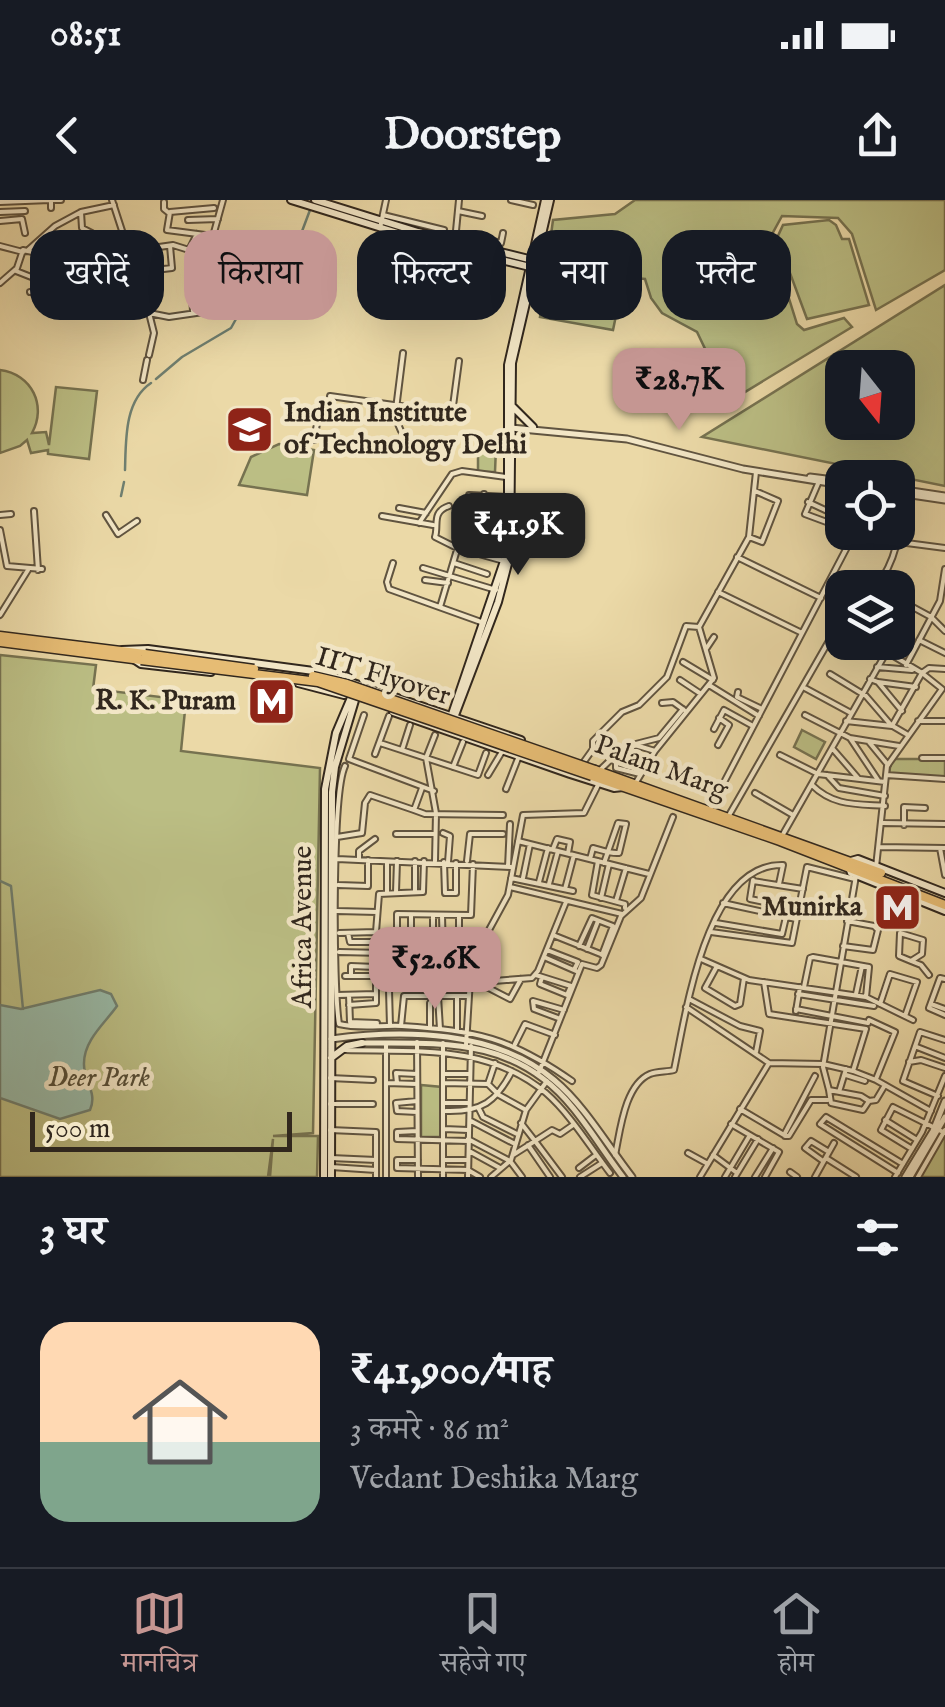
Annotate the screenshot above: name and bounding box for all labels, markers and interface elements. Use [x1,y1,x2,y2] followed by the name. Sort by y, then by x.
[50,11,122,59] text: 08:51
[384,107,561,164] text: Doorstep
[40,108,95,163] icon: back
[850,108,905,163] icon: share
[30,230,164,320] chip: खरीदें
[184,230,337,320] chip: किराया
[357,230,506,320] chip: फ़िल्टर
[526,230,642,320] chip: नया
[662,230,791,320] chip: फ़्लैट
[598,348,760,433] pin: ₹28.7K
[825,350,915,440] north arrow
[825,350,915,660] map controls
[635,360,723,401] text: ₹28.7K
[284,396,527,463] place label: Indian Institute of Technology Delhi
[223,403,275,455] school or university icon: Indian Institute of Technology Delhi
[825,460,915,550] button: locate
[437,493,599,578] pin: ₹41.9K
[473,505,563,546] text: ₹41.9K
[825,570,915,660] button: layers
[311,640,455,714] street label: IIT Flyover
[245,675,297,727] metro station icon: R. K. Puram
[95,684,236,719] place label: R. K. Puram
[589,728,733,809] street label: Palam Marg
[286,846,321,1009] street label: Africa Avenue
[871,881,923,933] metro station icon: Munirka
[762,890,863,925] place label: Munirka
[354,927,516,1012] pin: ₹52.6K
[391,939,479,980] text: ₹52.6K
[48,1061,150,1096] park label: Deer Park
[30,1107,292,1151] scale bar
[45,1112,110,1147] text: 500 m
[40,1206,107,1259] text: 3 घर
[850,1210,905,1265] icon: filters
[350,1345,552,1398] text: ₹41,900/माह
[120,1362,240,1482] icon: home
[350,1410,509,1451] text: 3 कमरे · 86 m²
[350,1459,638,1500] text: Vedant Deshika Marg
[121,1586,197,1690] tab: मानचित्र
[440,1586,526,1690] tab: सहेजे गए
[769,1586,824,1690] tab: होम

